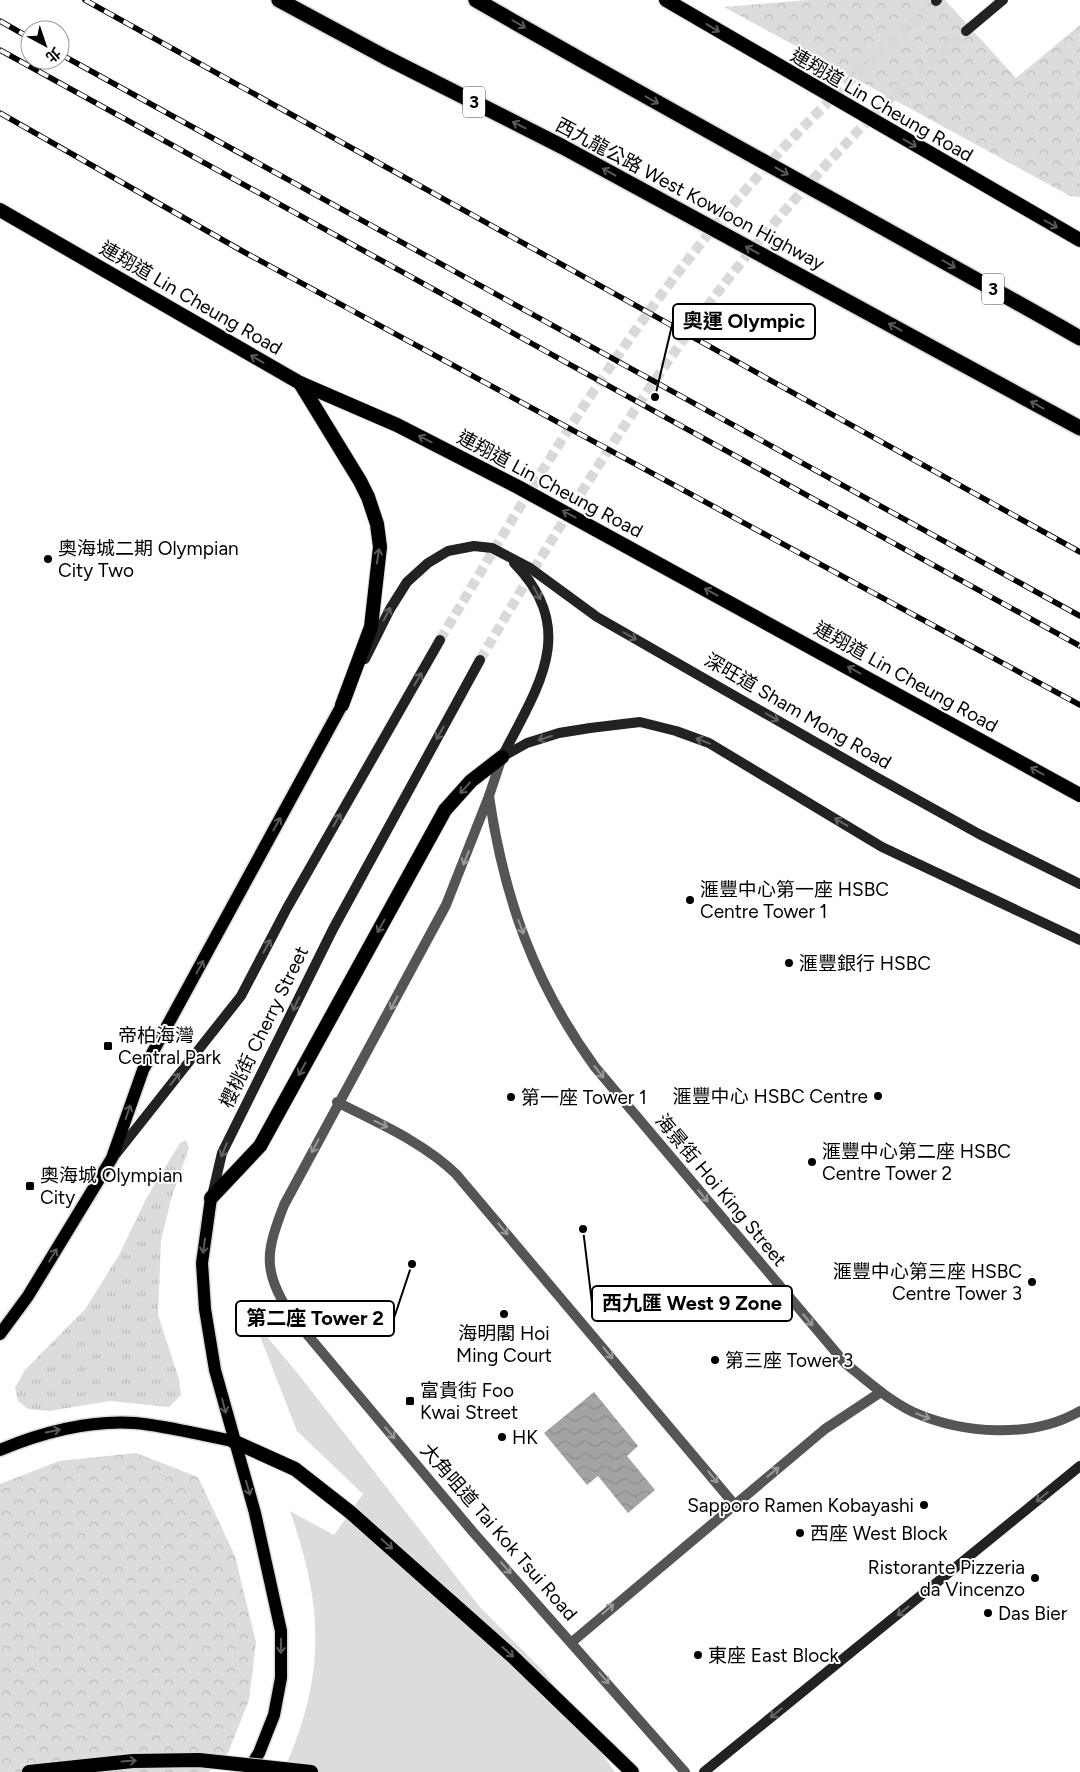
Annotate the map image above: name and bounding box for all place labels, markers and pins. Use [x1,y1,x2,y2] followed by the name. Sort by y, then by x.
[673,304,815,339] callout: 奧運 Olympic
[58,537,239,582] place label: 奧海城二期 Olympian City Two
[42,553,54,565] marker: 奧海城二期 Olympian City Two
[700,878,889,923] place label: 滙豐中心第一座 HSBC Centre Tower 1
[684,894,696,906] marker: 滙豐中心第一座 HSBC Centre Tower 1
[799,952,931,975] place label: 滙豐銀行 HSBC
[783,957,795,969] marker: 滙豐銀行 HSBC
[118,1024,222,1069] place label: 帝柏海灣 Central Park
[102,1040,114,1052] marker: 帝柏海灣 Central Park
[673,1085,868,1108] place label: 滙豐中心 HSBC Centre
[521,1086,647,1109] place label: 第一座 Tower 1
[872,1090,884,1102] marker: 滙豐中心 HSBC Centre
[505,1091,517,1103] marker: 第一座 Tower 1
[822,1140,1011,1185] place label: 滙豐中心第二座 HSBC Centre Tower 2
[806,1156,818,1168] marker: 滙豐中心第二座 HSBC Centre Tower 2
[40,1164,183,1209] place label: 奧海城 Olympian City
[24,1180,36,1192] marker: 奧海城 Olympian City
[833,1260,1022,1305] place label: 滙豐中心第三座 HSBC Centre Tower 3
[1026,1276,1038,1288] marker: 滙豐中心第三座 HSBC Centre Tower 3
[592,1286,792,1321] callout: 西九匯 West 9 Zone
[236,1301,394,1336] callout: 第二座 Tower 2
[498,1308,510,1320] marker: 海明閣 Hoi Ming Court
[456,1322,552,1367] place label: 海明閣 Hoi Ming Court
[725,1349,853,1372] place label: 第三座 Tower 3
[709,1354,721,1366] marker: 第三座 Tower 3
[420,1379,518,1424] place label: 富貴街 Foo Kwai Street
[404,1395,416,1407] marker: 富貴街 Foo Kwai Street
[512,1426,538,1449] place label: HK
[496,1431,508,1443] marker: HK
[687,1494,914,1517] place label: Sapporo Ramen Kobayashi
[918,1499,930,1511] marker: Sapporo Ramen Kobayashi
[810,1522,948,1545] place label: 西座 West Block
[794,1527,806,1539] marker: 西座 West Block
[868,1556,1025,1601] place label: Ristorante Pizzeria da Vincenzo
[1029,1572,1041,1584] marker: Ristorante Pizzeria da Vincenzo
[998,1602,1068,1625] place label: Das Bier
[982,1607,994,1619] marker: Das Bier
[708,1644,839,1667] place label: 東座 East Block
[692,1649,704,1661] marker: 東座 East Block

